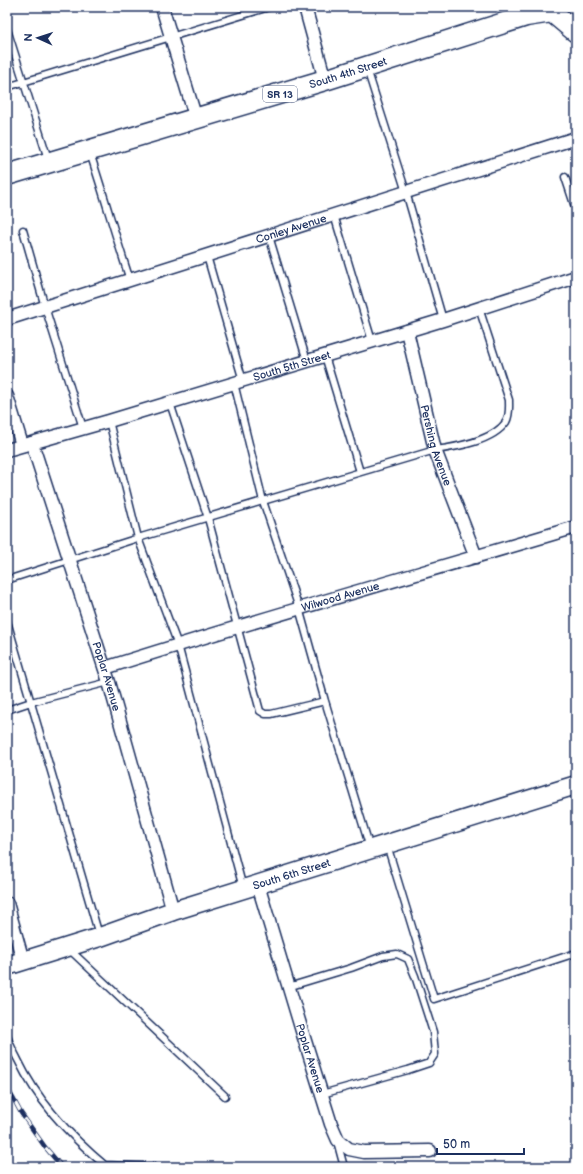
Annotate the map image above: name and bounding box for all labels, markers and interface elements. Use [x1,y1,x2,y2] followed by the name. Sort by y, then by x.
[18,18,58,58] north arrow
[22,33,35,42] text: N
[308,55,389,91] street label: South 4th Street
[263,86,297,102] road number: SR 13
[254,212,328,246] street label: Conley Avenue
[252,348,333,384] street label: South 5th Street
[418,404,454,488] street label: Pershing Avenue
[300,579,381,614] street label: Wilwood Avenue
[89,640,123,713] street label: Poplar Avenue
[251,856,333,893] street label: South 6th Street
[293,1022,327,1095] street label: Poplar Avenue
[437,1130,524,1156] scale bar
[443,1137,470,1152] text: 50 m

